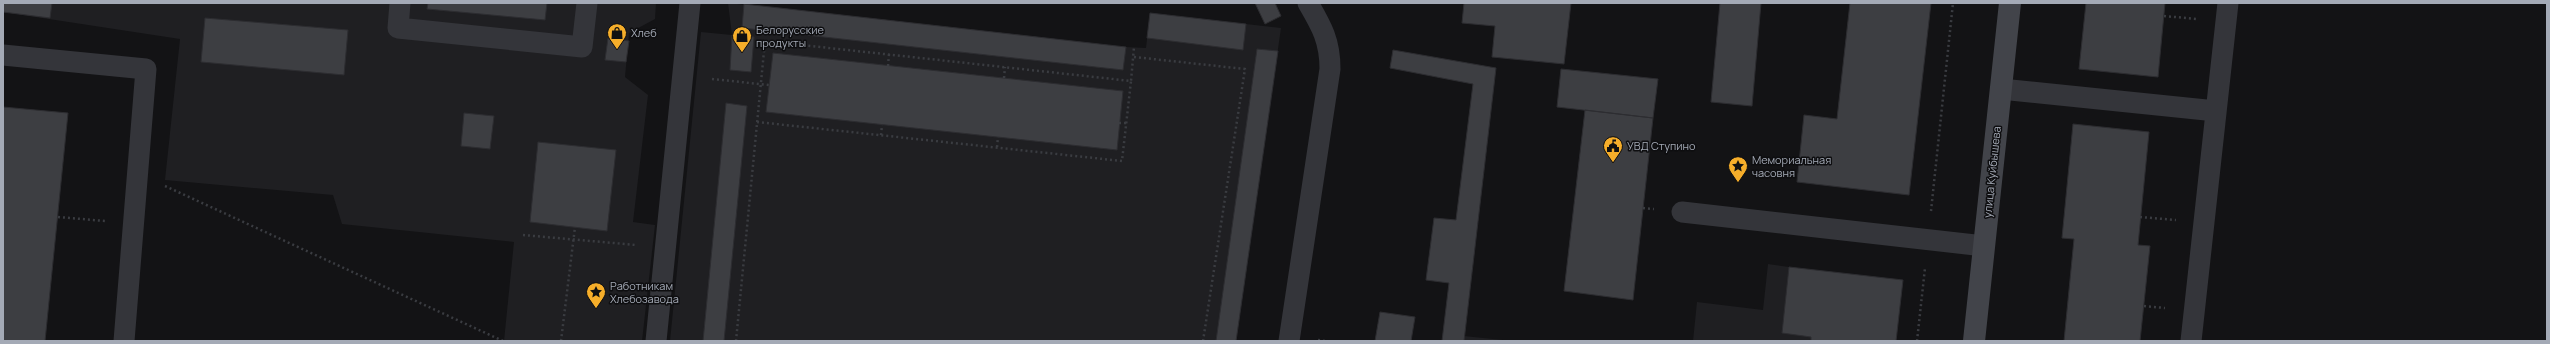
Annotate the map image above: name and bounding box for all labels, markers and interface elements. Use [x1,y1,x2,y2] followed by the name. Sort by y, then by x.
[606,22,628,50] shop icon: Хлеб
[756,22,825,50] place label: Белорусские продукты
[631,25,657,40] place label: Хлеб
[731,25,753,53] shop icon: Белорусские продукты
[1979,125,2004,218] street label: улица Куйбышева
[1602,135,1624,163] public building icon: УВД Ступино
[1627,138,1696,153] place label: УВД Ступино
[1752,152,1831,180] place label: Мемориальная часовня
[1727,155,1749,183] place icon: Мемориальная часовня
[610,278,679,306] place label: Работникам Хлебозавода
[585,281,607,309] place icon: Работникам Хлебозавода

